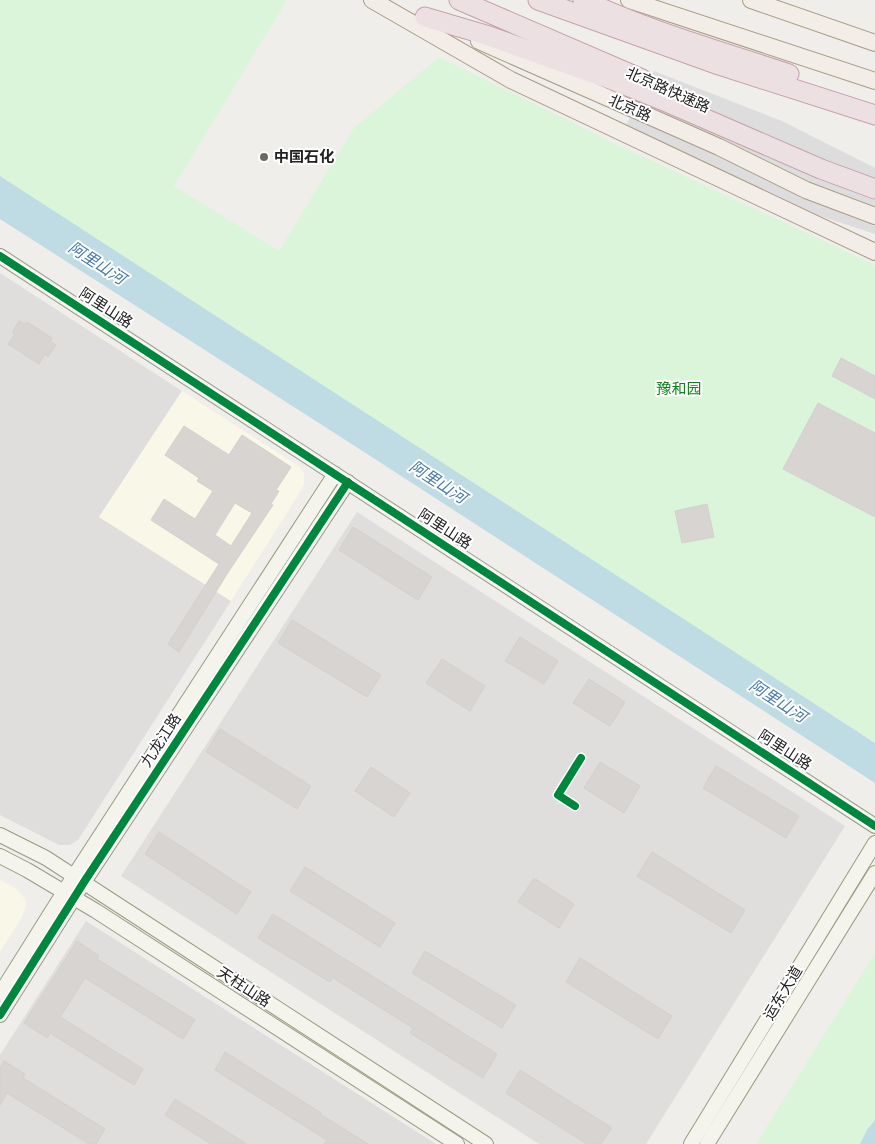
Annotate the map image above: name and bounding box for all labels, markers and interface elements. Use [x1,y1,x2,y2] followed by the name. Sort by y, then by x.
[623,63,713,117] street label: 北京路快速路
[606,91,654,125] street label: 北京路
[274,148,334,166] place label: 中国石化
[258,151,270,163] marker: 中国石化
[65,238,132,290] water label: 阿里山河
[76,284,136,332] street label: 阿里山路
[656,380,702,398] park label: 豫和园
[406,457,473,509] water label: 阿里山河
[415,505,475,553] street label: 阿里山路
[746,676,813,728] water label: 阿里山河
[137,710,185,770] street label: 九龙江路
[755,726,815,774] street label: 阿里山路
[214,963,274,1011] street label: 天柱山路
[760,963,806,1023] street label: 运东大道

